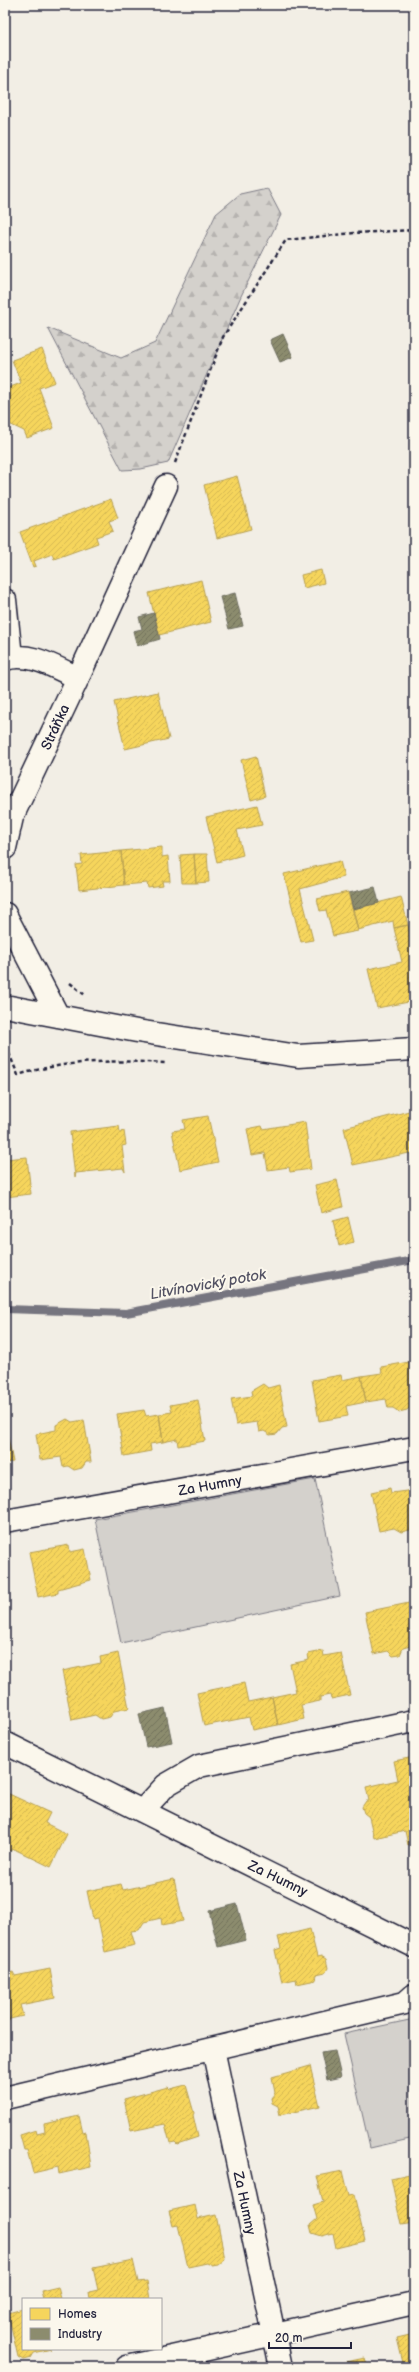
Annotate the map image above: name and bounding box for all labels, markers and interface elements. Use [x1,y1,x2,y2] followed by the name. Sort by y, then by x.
[38,702,73,753] street label: Stráňka
[148,1265,268,1304] water label: Litvínovický potok
[176,1471,244,1500] street label: Za Humny
[244,1856,311,1900] street label: Za Humny
[229,2169,260,2237] street label: Za Humny
[22,2298,162,2350] legend
[58,2307,97,2322] text: Homes
[269,2324,351,2350] scale bar
[58,2327,103,2342] text: Industry
[275,2331,302,2346] text: 20 m

